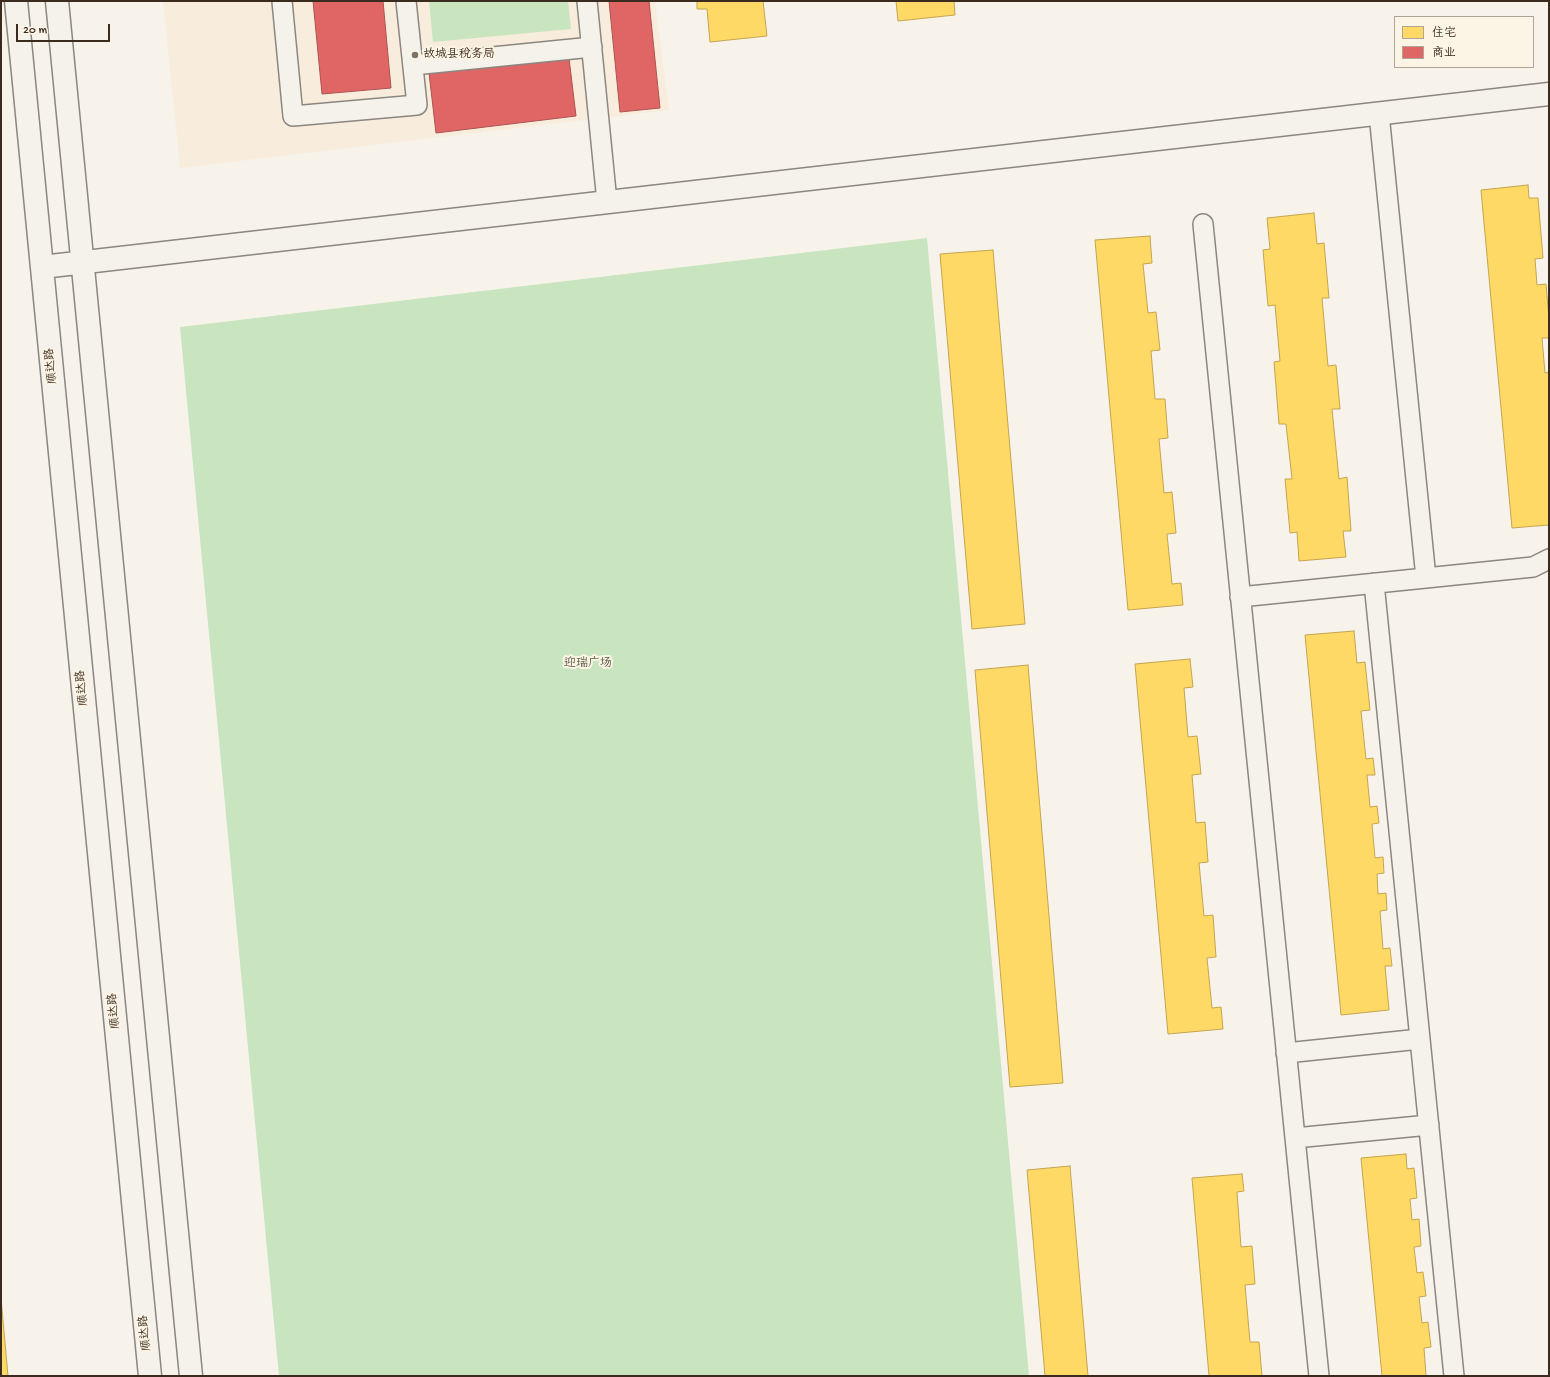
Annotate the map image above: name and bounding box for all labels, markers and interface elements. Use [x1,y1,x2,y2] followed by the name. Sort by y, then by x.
[18,16,112,42] scale bar
[1394,16,1534,68] legend
[23,24,47,38] text: 20 m
[1432,27,1456,41] text: 住宅
[1432,47,1456,61] text: 商业
[423,48,495,62] place label: 故城县税务局
[410,50,420,60] marker: 故城县税务局
[43,347,61,385] street label: 顺达路
[564,657,612,671] park label: 迎瑞广场
[74,669,92,707] street label: 顺达路
[106,992,124,1030] street label: 顺达路
[137,1314,155,1352] street label: 顺达路

